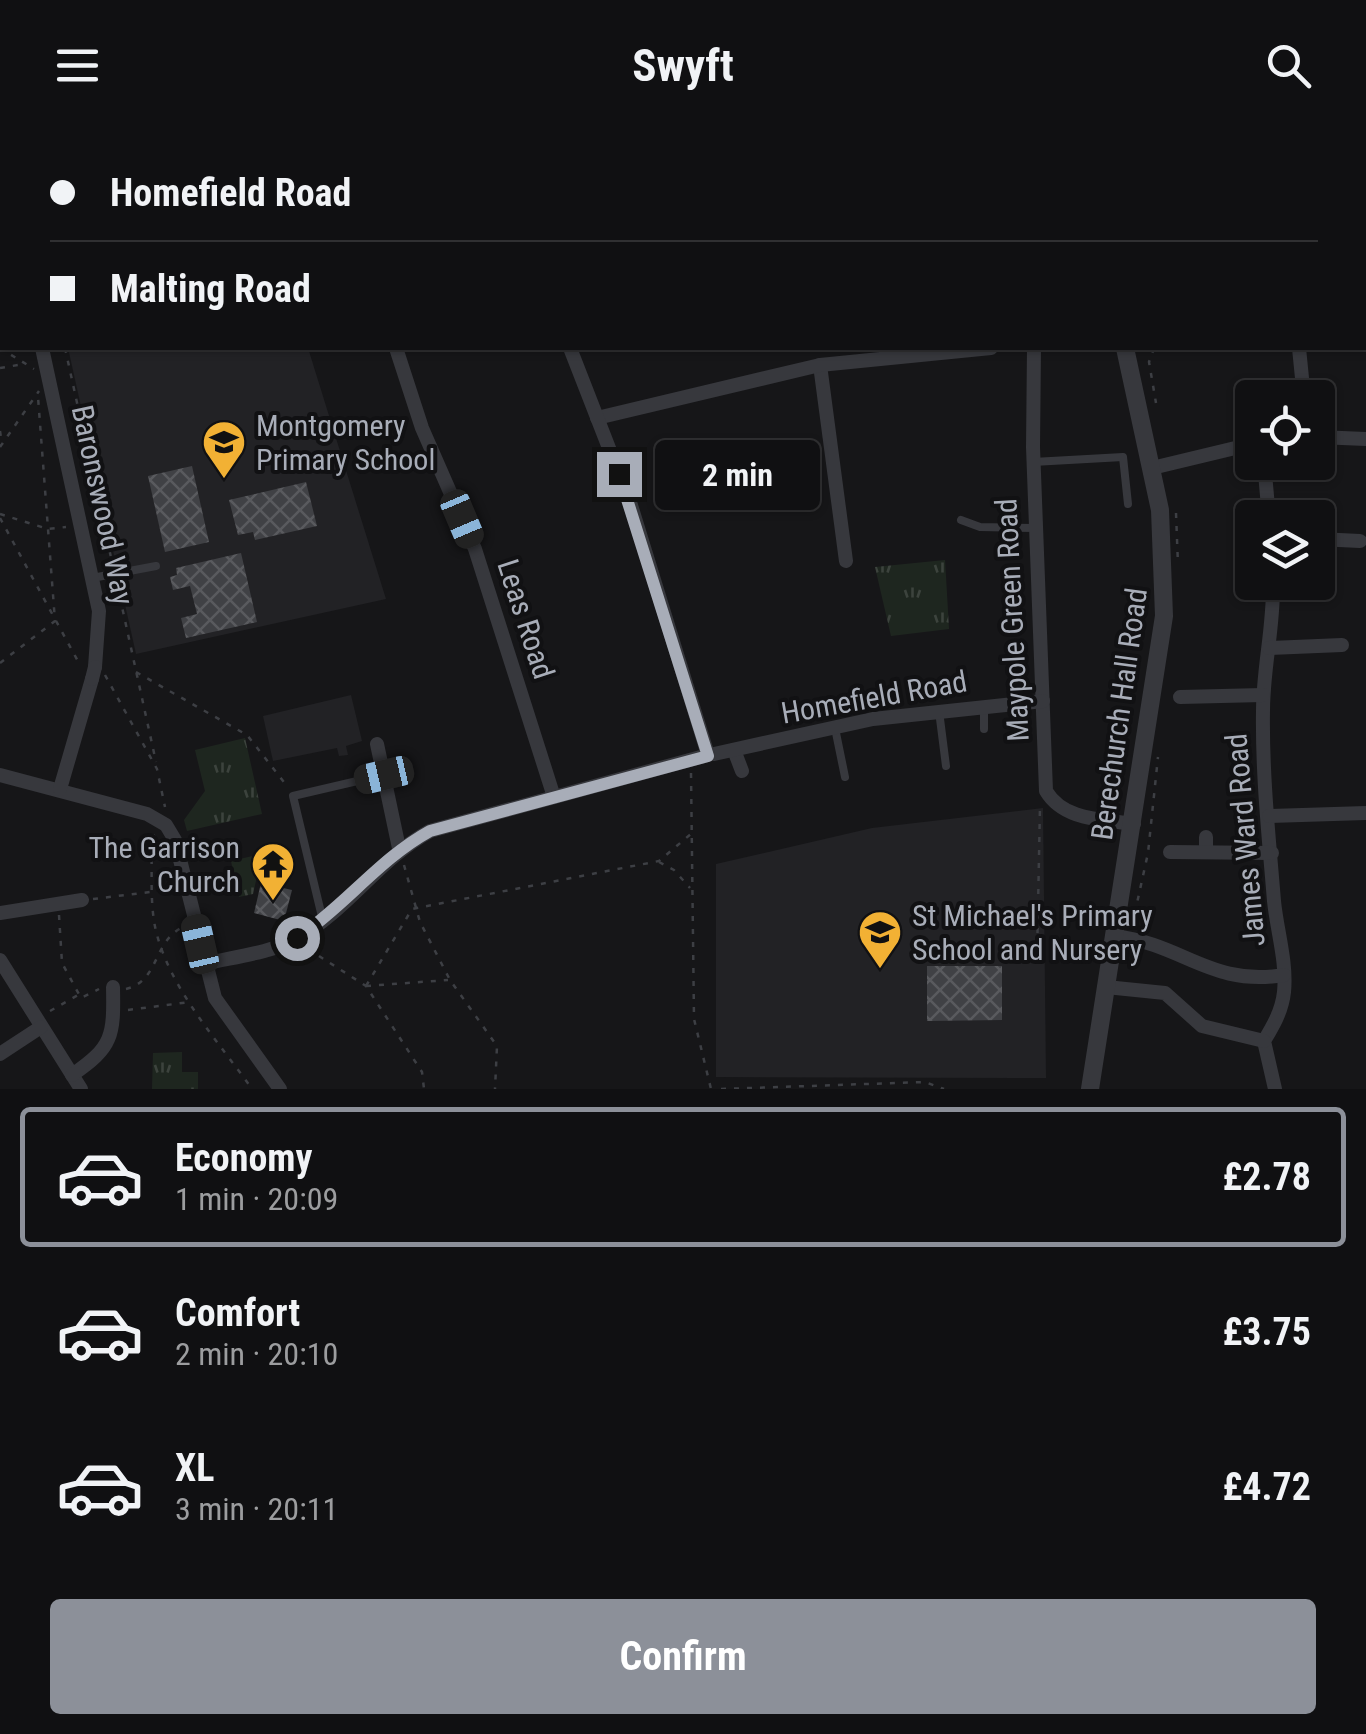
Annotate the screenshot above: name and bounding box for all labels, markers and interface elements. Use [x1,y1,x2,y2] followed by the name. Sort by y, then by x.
[50,38,105,93] icon: menu
[1261,38,1316,93] icon: search
[632,39,734,92] text: Swyft
[110,171,351,215] text: Homefield Road
[110,267,311,311] text: Malting Road
[1235,380,1335,600] map controls
[1235,380,1335,480] button: locate
[65,402,141,608] street label: Baronswood Way
[256,408,435,477] place label: Montgomery Primary School
[201,419,247,480] school or university icon: Montgomery Primary School
[654,439,819,509] callout: 2 min
[597,452,642,497] route end
[702,456,773,494] text: 2 min
[436,486,488,552] car
[988,498,1036,742] street label: Maypole Green Road
[1235,500,1335,600] button: layers
[490,555,562,683] street label: Leas Road
[1084,586,1154,842] street label: Berechurch Hall Road
[778,663,970,731] street label: Homefield Road
[1218,732,1272,948] street label: James Ward Road
[351,754,417,796] car
[88,830,240,899] place label: The Garrison Church
[250,841,296,902] temple icon: The Garrison Church
[912,898,1153,967] place label: St Michael's Primary School and Nursery
[857,909,903,970] school or university icon: St Michael's Primary School and Nursery
[179,911,221,977] car
[275,916,320,961] route start
[55,1132,145,1222] icon: car
[175,1136,312,1180] text: Economy
[1222,1155,1311,1199] text: £2.78
[175,1180,338,1218] text: 1 min · 20:09
[55,1287,145,1377] icon: car
[175,1291,300,1335] text: Comfort
[1222,1310,1311,1354] text: £3.75
[175,1335,338,1373] text: 2 min · 20:10
[55,1442,145,1532] icon: car
[175,1446,214,1490] text: XL
[1222,1465,1311,1509] text: £4.72
[175,1490,338,1528] text: 3 min · 20:11
[50,1599,1316,1714] button: Confirm

